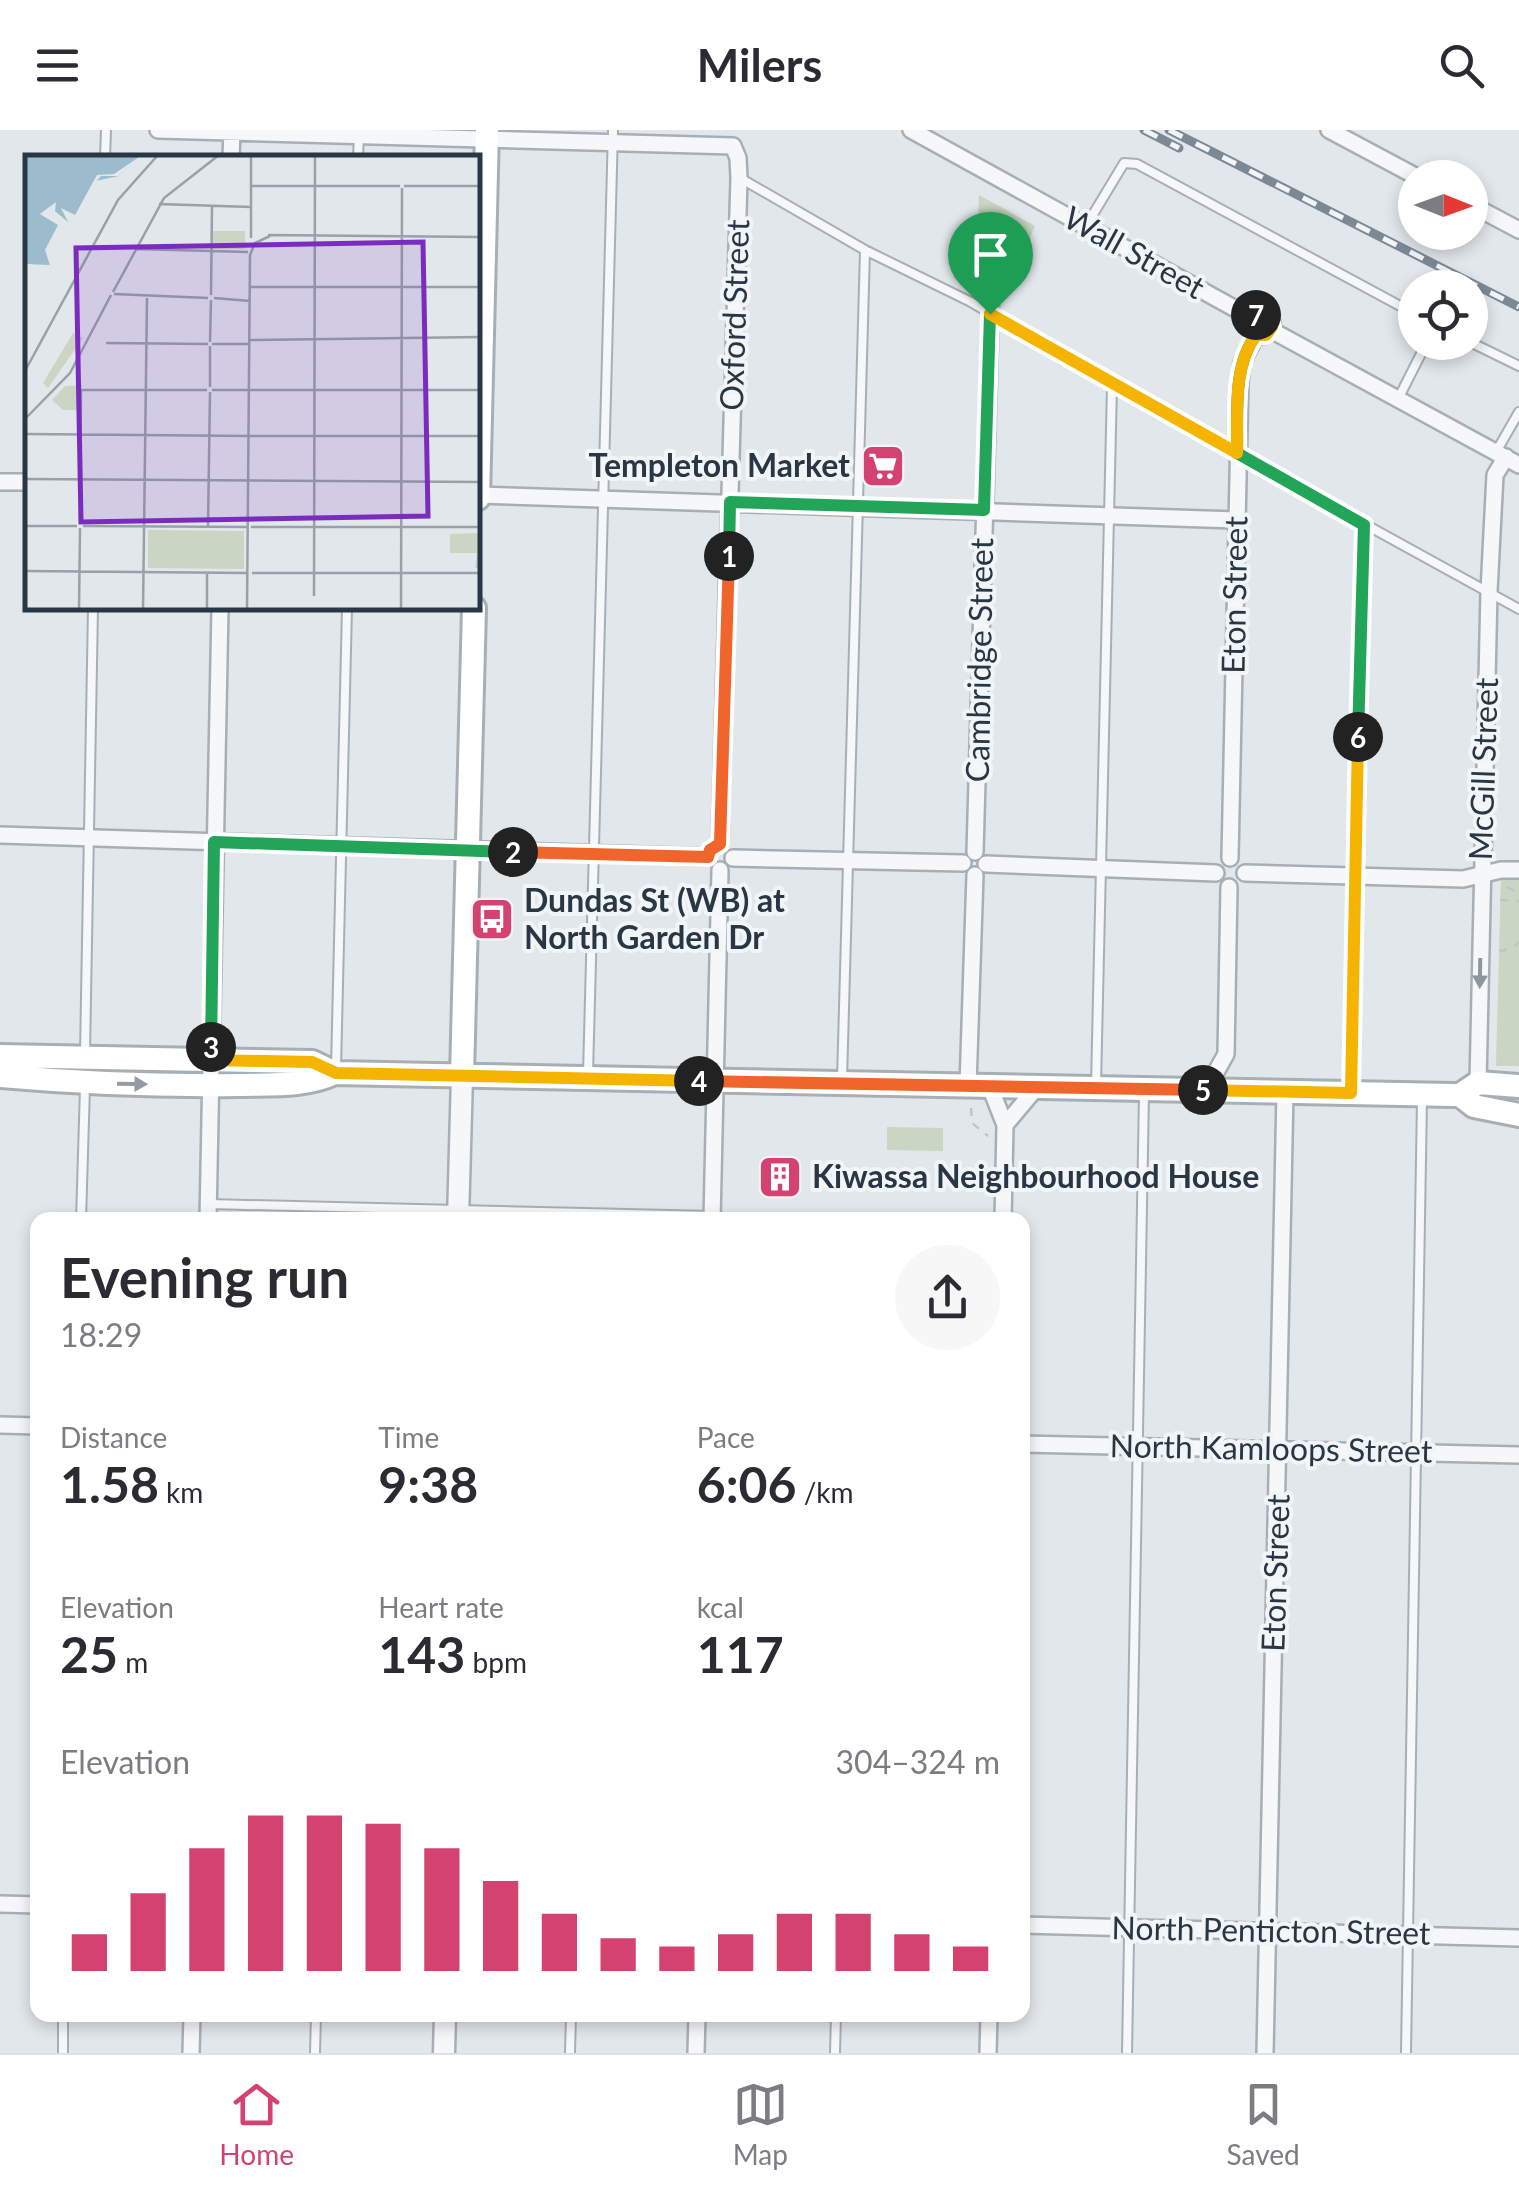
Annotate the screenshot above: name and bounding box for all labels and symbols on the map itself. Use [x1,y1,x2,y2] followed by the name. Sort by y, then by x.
[25,155,480,610] inset map
[1398,160,1488,250] north arrow
[1058,197,1212,307] street label: Wall Street
[948,212,1033,315] pin
[711,218,756,411] street label: Oxford Street
[1231,290,1281,340] pin: 7
[860,443,906,489] supermarket icon: Templeton Market
[589,445,850,484] place label: Templeton Market
[1213,515,1254,674] street label: Eton Street
[704,531,754,581] pin: 1
[957,537,1000,783] street label: Cambridge Street
[1460,676,1505,861] street label: McGill Street
[1333,712,1383,762] pin: 6
[488,827,538,877] pin: 2
[524,880,785,956] place label: Dundas St (WB) at North Garden Dr
[469,896,515,942] bus stop icon: Dundas St (WB) at North Garden Dr
[1471,958,1487,990] one-way arrow
[186,1022,236,1072] pin: 3
[674,1056,724,1106] pin: 4
[1178,1065,1228,1115] pin: 5
[117,1076,149,1092] one-way arrow
[757,1154,803,1200] building icon: Kiwassa Neighbourhood House
[812,1156,1259,1195] place label: Kiwassa Neighbourhood House
[1109,1425,1433,1470] street label: North Kamloops Street
[1252,1493,1297,1652] street label: Eton Street
[1111,1907,1431,1952] street label: North Penticton Street

